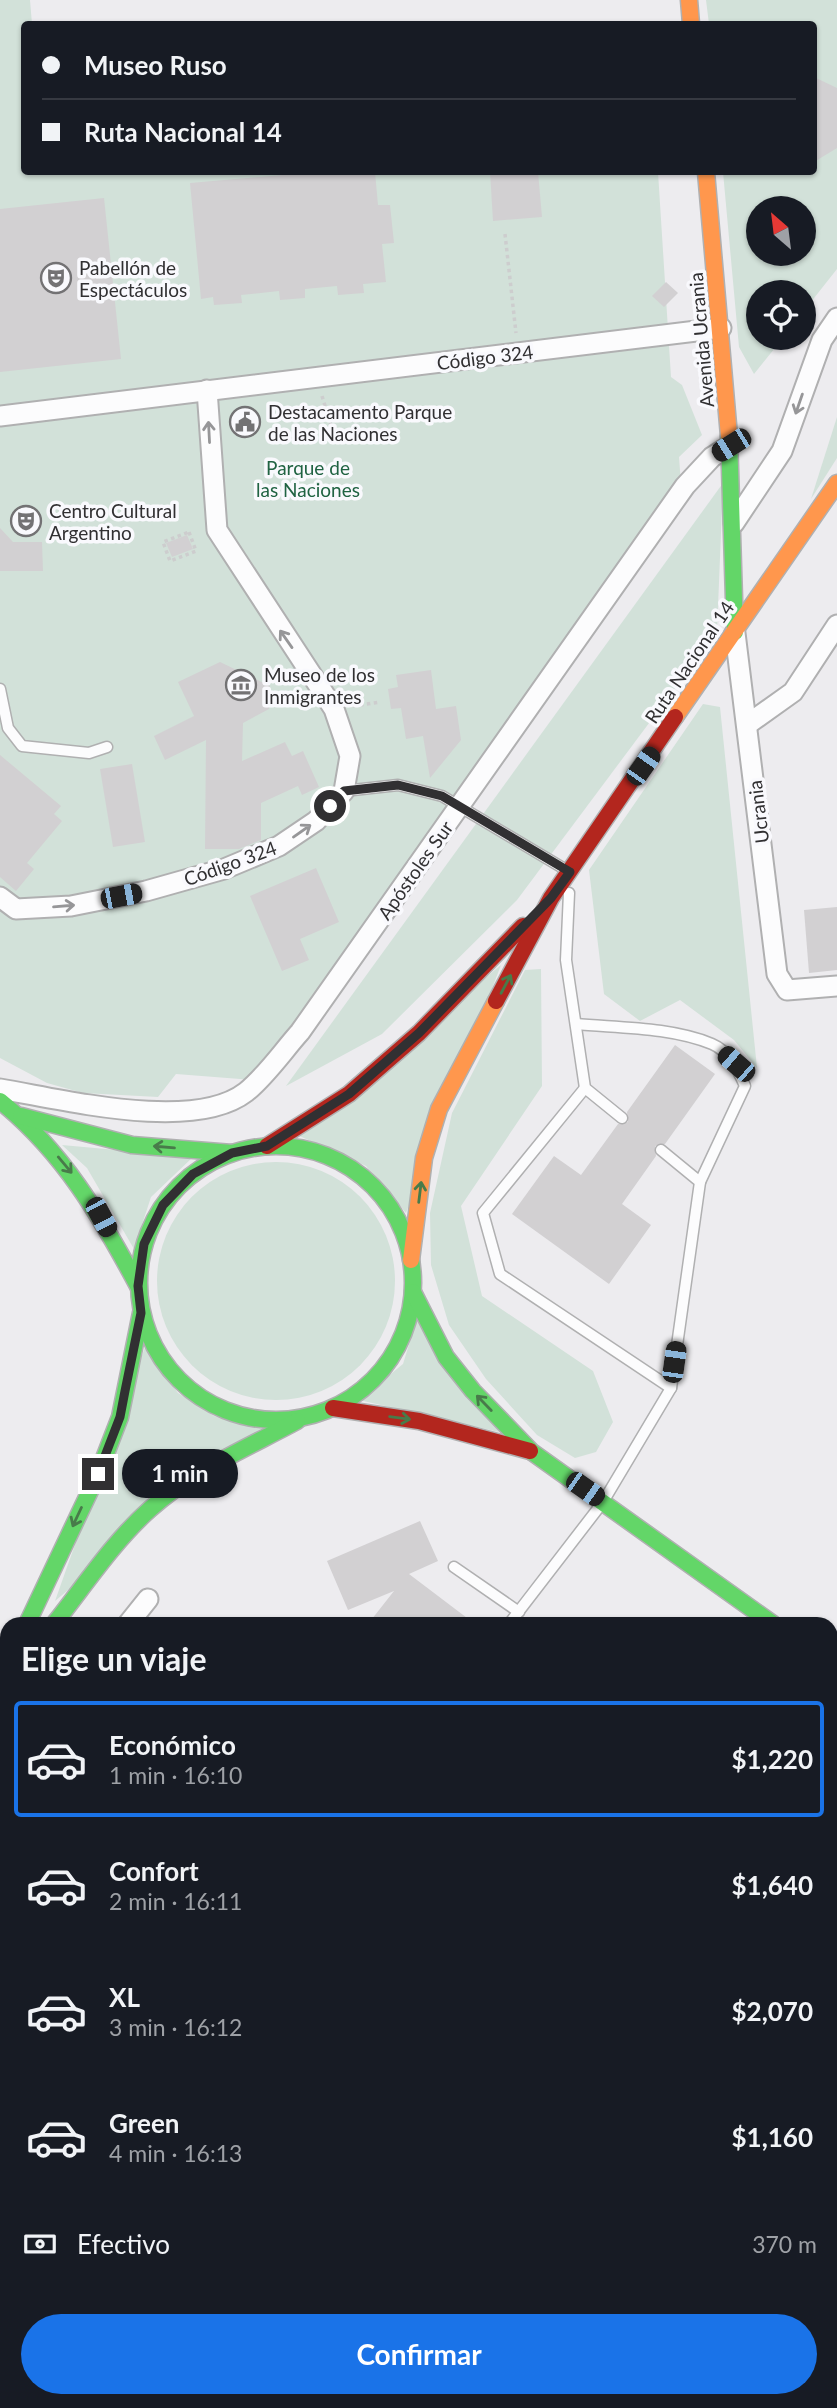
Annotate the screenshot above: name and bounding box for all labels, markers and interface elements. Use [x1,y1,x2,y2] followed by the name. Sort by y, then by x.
[84,49,227,81] text: Museo Ruso
[84,116,282,148] text: Ruta Nacional 14
[746,196,816,266] north arrow
[746,196,816,350] map controls
[79,256,187,301] place label: Pabellón de Espectáculos
[39,261,73,295] theatre icon: Pabellón de Espectáculos
[684,272,718,408] street label: Avenida Ucrania
[746,280,816,350] button: locate
[436,340,534,374] street label: Código 324
[792,393,804,415] one-way arrow
[268,400,452,445] place label: Destacamento Parque de las Naciones
[228,405,262,439] public building icon: Destacamento Parque de las Naciones
[202,422,215,444] one-way arrow
[708,425,755,465] car
[256,456,360,501] park label: Parque de las Naciones
[49,499,177,544] place label: Centro Cultural Argentino
[9,504,43,538] theatre icon: Centro Cultural Argentino
[640,596,738,728] street label: Ruta Nacional 14
[279,630,293,649] one-way arrow
[264,663,375,708] place label: Museo de los Inmigrantes
[224,668,258,702] museum icon: Museo de los Inmigrantes
[623,743,664,789] car
[743,779,773,845] street label: Ucrania
[314,790,346,822] route start
[373,816,458,924] street label: Apóstoles Sur
[292,823,312,837] one-way arrow
[181,836,279,890] street label: Código 324
[99,882,144,910] car
[52,899,75,912] one-way arrow
[499,974,513,995] one-way arrow
[714,1042,759,1086] car
[153,1140,175,1153] one-way arrow
[58,1156,73,1174] one-way arrow
[413,1182,426,1204] one-way arrow
[82,1194,121,1240] car
[661,1340,688,1384] car
[476,1395,493,1412] one-way arrow
[389,1412,411,1425] one-way arrow
[122,1450,238,1498] callout: 1 min
[82,1458,114,1490] route end
[151,1459,209,1487] text: 1 min
[562,1468,609,1510] car
[70,1506,84,1527] one-way arrow
[21,1639,206,1678] text: Elige un viaje
[25,1728,88,1791] icon: car
[109,1729,236,1761] text: Económico
[732,1743,813,1775] text: $1,220
[109,1761,242,1789] text: 1 min · 16:10
[25,1854,88,1917] icon: car
[109,1855,199,1887] text: Confort
[732,1869,813,1901] text: $1,640
[109,1887,242,1915] text: 2 min · 16:11
[25,1980,88,2043] icon: car
[109,1981,140,2013] text: XL
[732,1995,813,2027] text: $2,070
[109,2013,242,2041] text: 3 min · 16:12
[25,2106,88,2169] icon: car
[109,2107,179,2139] text: Green
[732,2121,813,2153] text: $1,160
[109,2139,242,2167] text: 4 min · 16:13
[21,2225,59,2263] icon: cash
[77,2228,170,2260] text: Efectivo
[752,2230,817,2258] text: 370 m
[21,2314,817,2394] button: Confirmar

